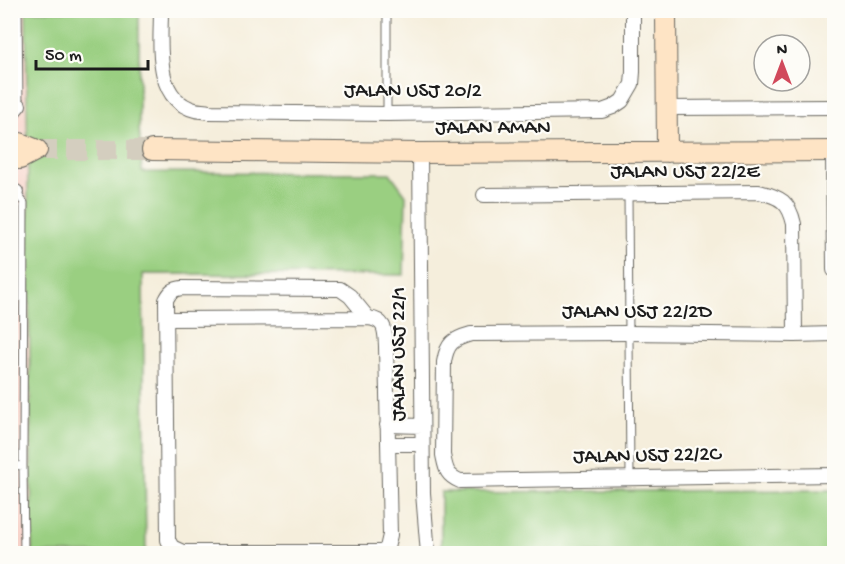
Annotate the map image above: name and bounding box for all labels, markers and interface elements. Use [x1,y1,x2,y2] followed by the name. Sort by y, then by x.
[36,33,148,71] scale bar
[752,33,812,93] north arrow
[777,42,788,61] text: N
[45,46,82,67] text: 50 m
[344,80,482,105] street label: JALAN USJ 20/2
[435,117,551,142] street label: JALAN AMAN
[610,161,761,186] street label: JALAN USJ 22/2E
[388,287,413,421] street label: JALAN USJ 22/1
[562,301,712,326] street label: JALAN USJ 22/2D
[573,443,723,471] street label: JALAN USJ 22/2C

